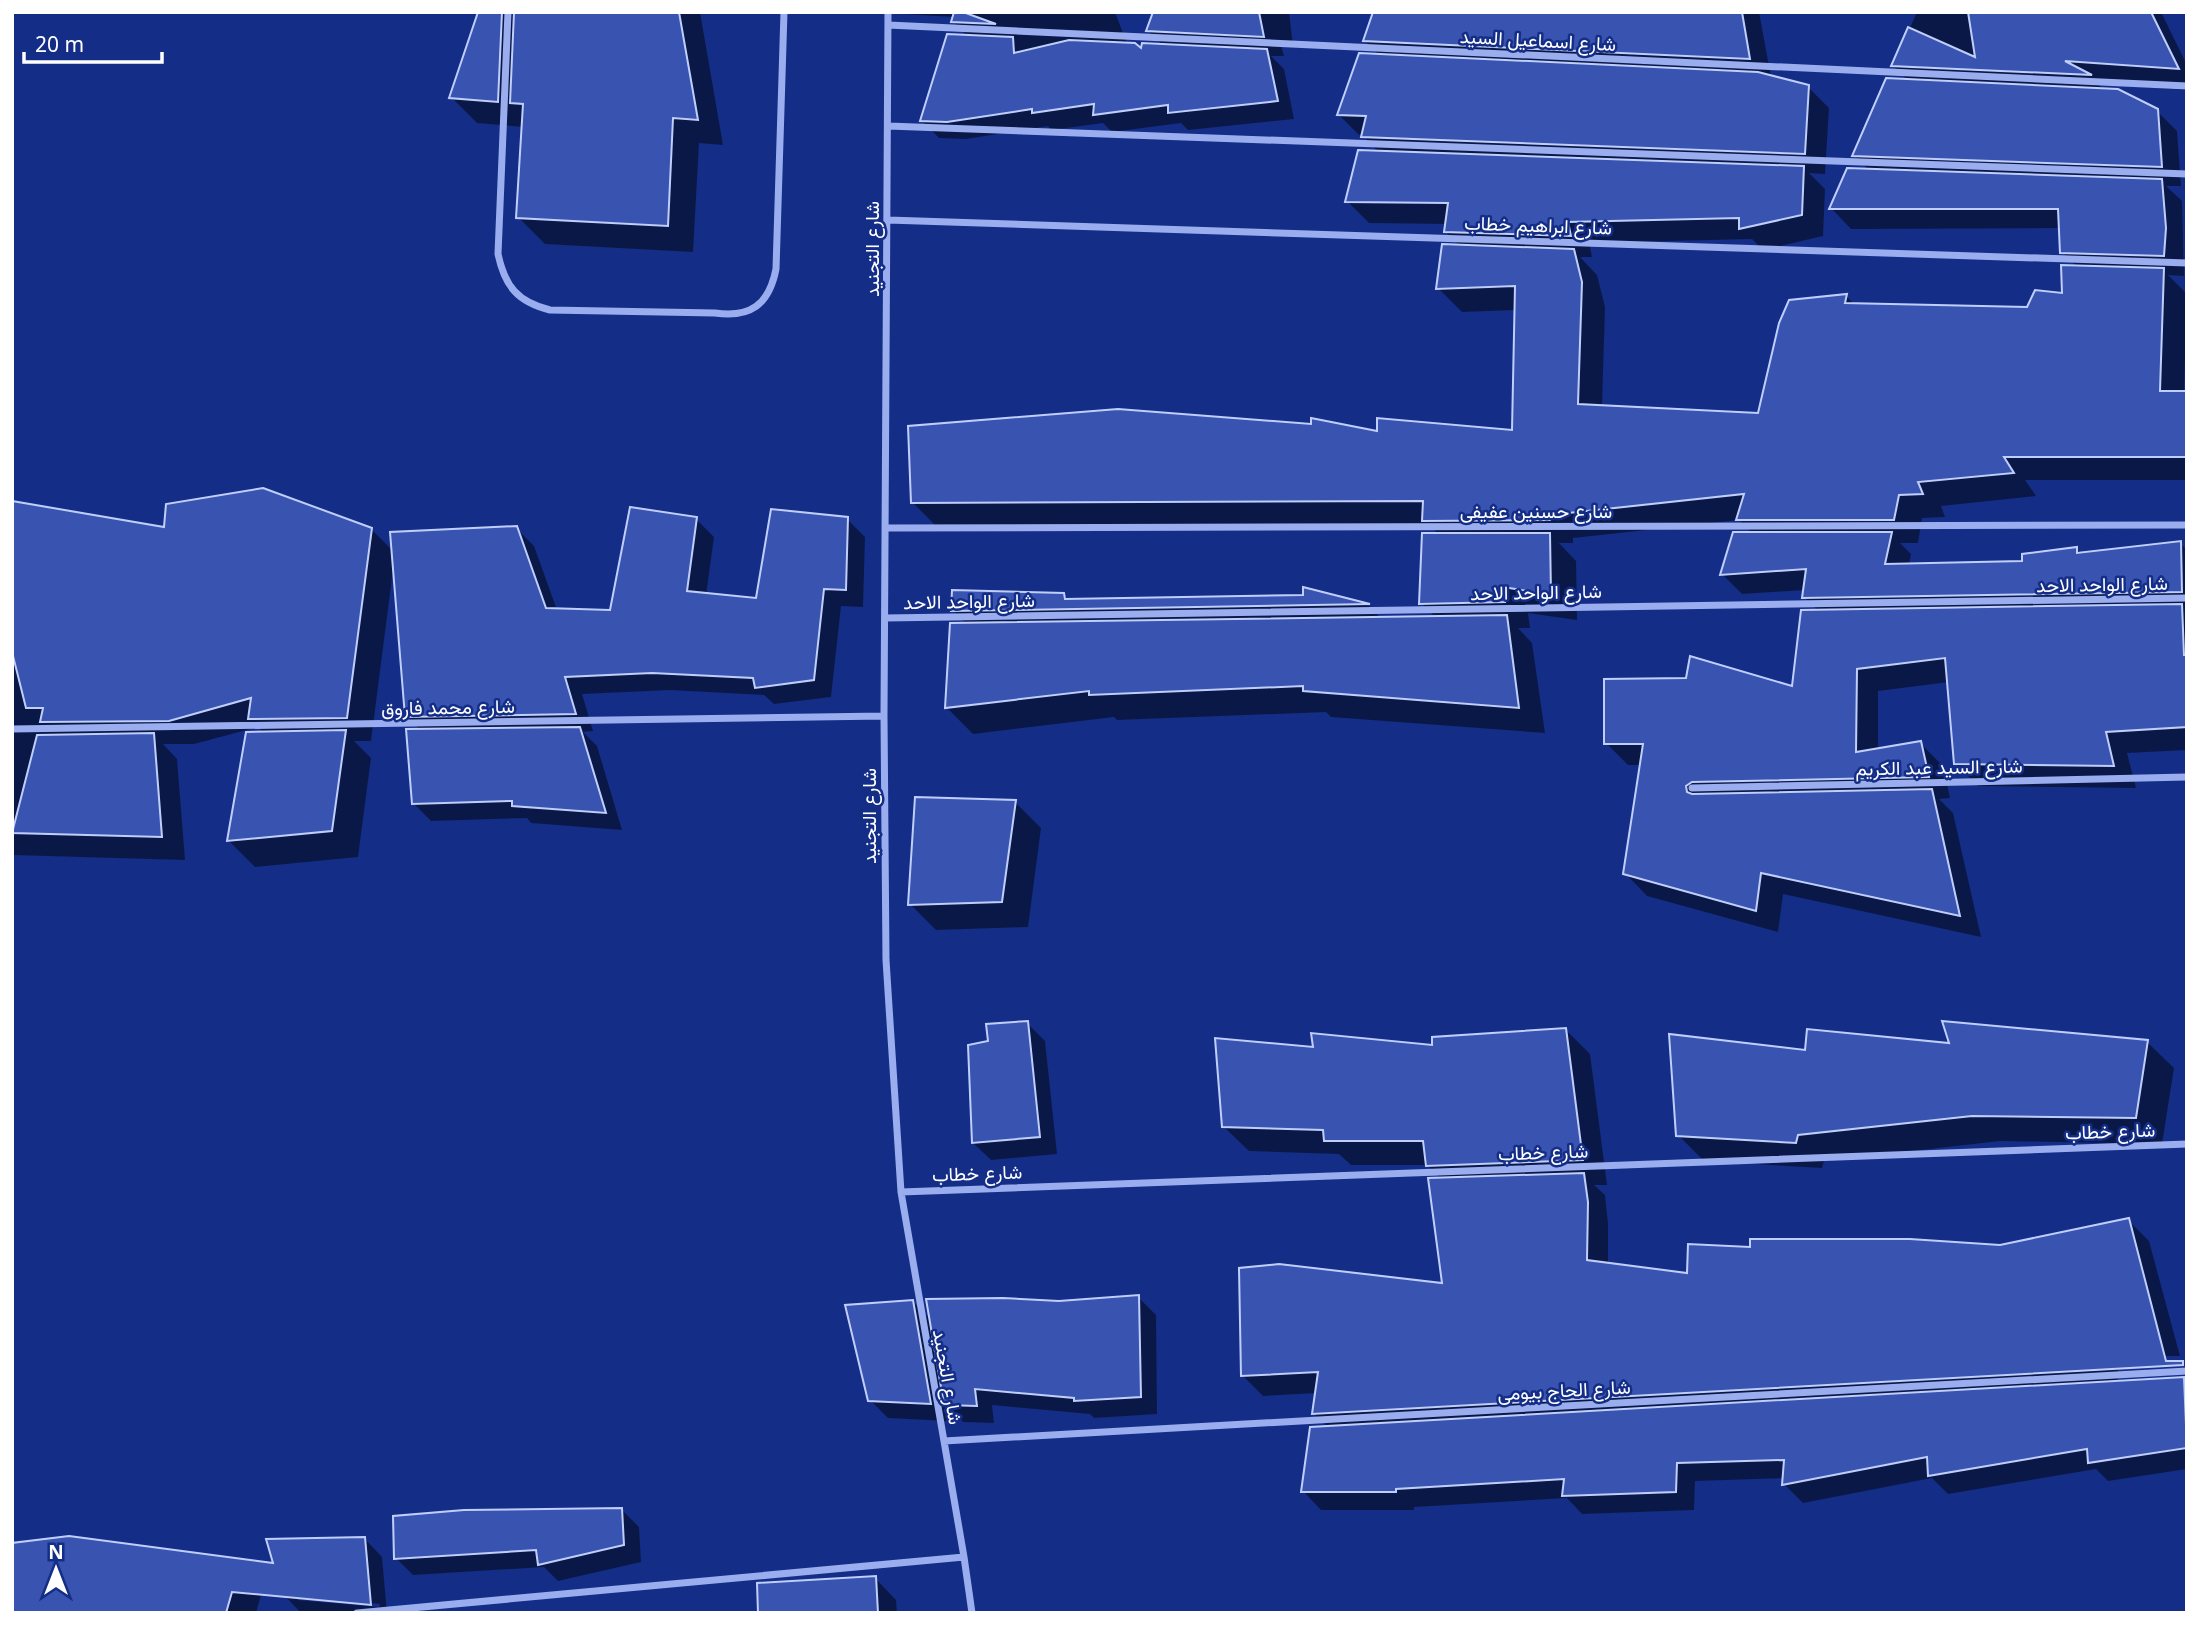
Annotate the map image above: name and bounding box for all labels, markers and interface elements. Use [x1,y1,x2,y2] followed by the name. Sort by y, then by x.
[24,21,163,65] scale bar
[1459,23,1617,57] street label: شارع اسماعيل السيد
[35,30,84,58] text: 20 m
[859,201,885,297] street label: شارع التجنيد
[1464,209,1612,241] street label: شارع ابراهيم خطاب
[1460,498,1612,524] street label: شارع حسنين عفيفى
[2036,570,2168,598] street label: شارع الواحد الاحد
[1470,578,1602,606] street label: شارع الواحد الاحد
[903,587,1035,615] street label: شارع الواحد الاحد
[381,693,515,721] street label: شارع محمد فاروق
[1855,753,2023,781] street label: شارع السيد عبد الكريم
[856,768,882,864] street label: شارع التجنيد
[2064,1116,2156,1146] street label: شارع خطاب
[1497,1137,1589,1167] street label: شارع خطاب
[931,1158,1023,1188] street label: شارع خطاب
[927,1327,969,1427] street label: شارع التجنيد
[1497,1374,1631,1406] street label: شارع الحاج بيومى
[21,1534,91,1604] north arrow
[48,1539,64,1565] text: N

